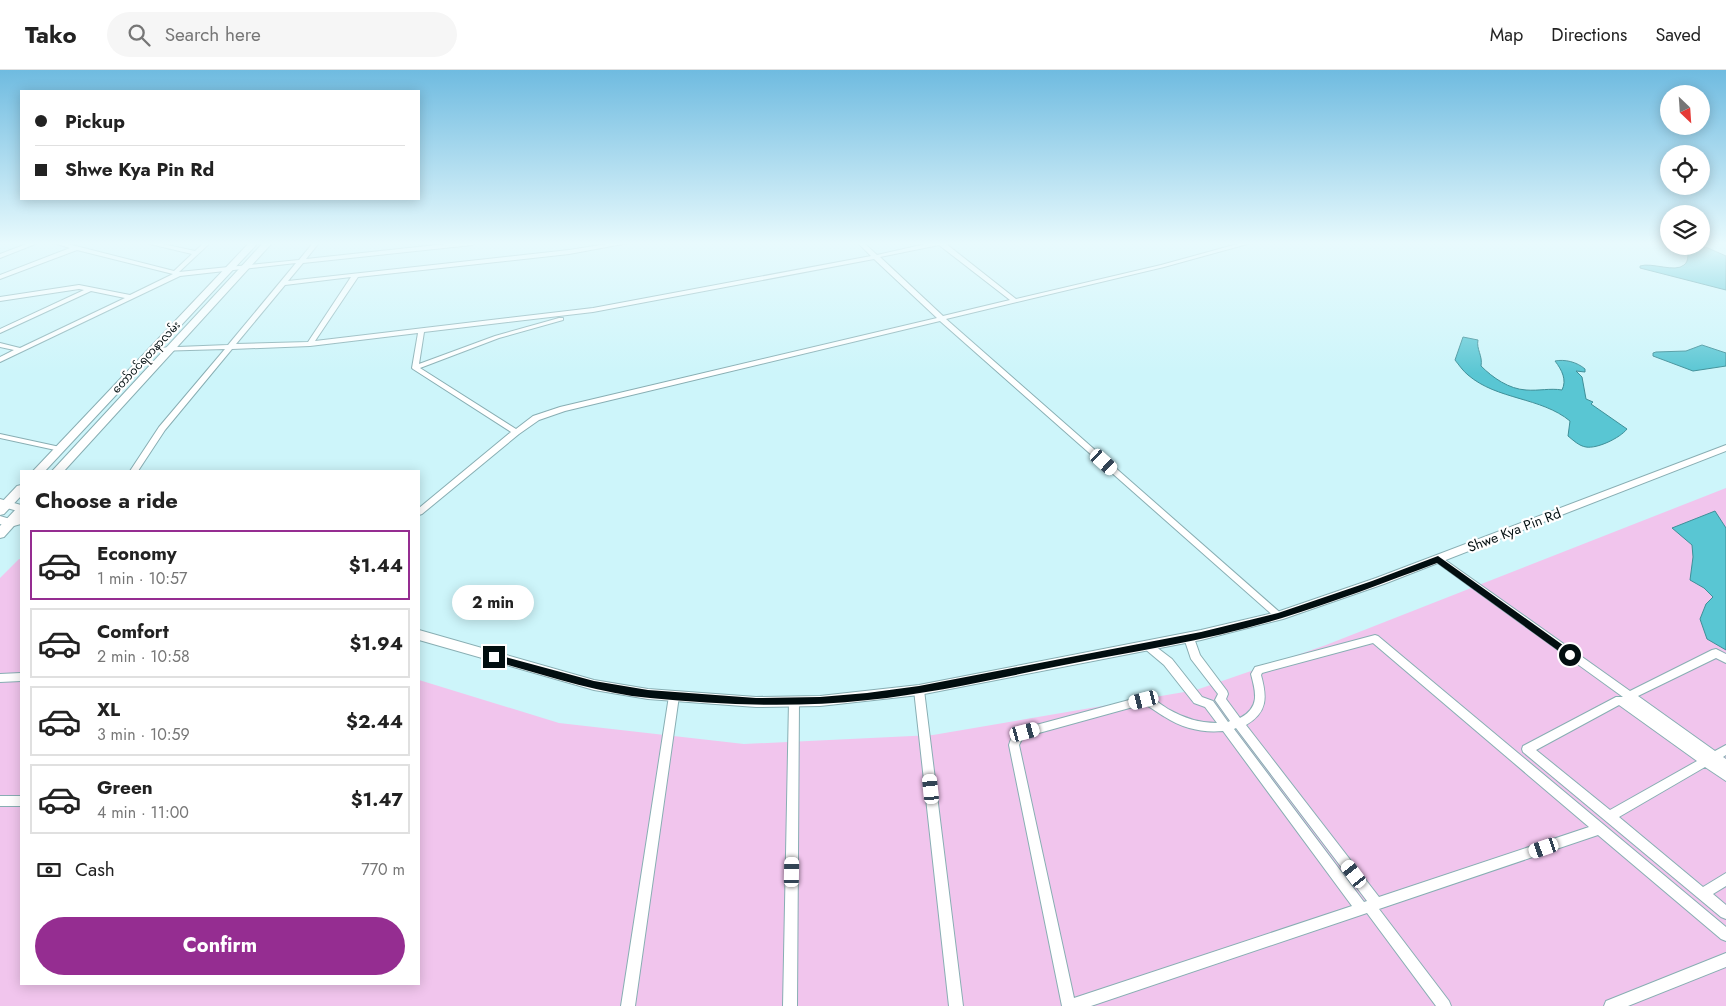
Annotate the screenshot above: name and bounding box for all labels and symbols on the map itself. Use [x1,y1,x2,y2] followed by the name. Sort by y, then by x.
[1660,85,1710,135] north arrow
[108,317,185,397] street label: တော်ဝင်ရတနာလမ်း
[1087,446,1120,478] car
[1464,503,1564,557] street label: Shwe Kya Pin Rd
[453,584,535,620] callout: 2 min
[1559,644,1581,666] route start
[483,646,505,668] route end
[1127,689,1160,711] car
[1008,721,1041,743] car
[921,773,940,805] car
[1527,836,1560,860] car
[784,857,799,887] car
[1338,858,1369,890] car

